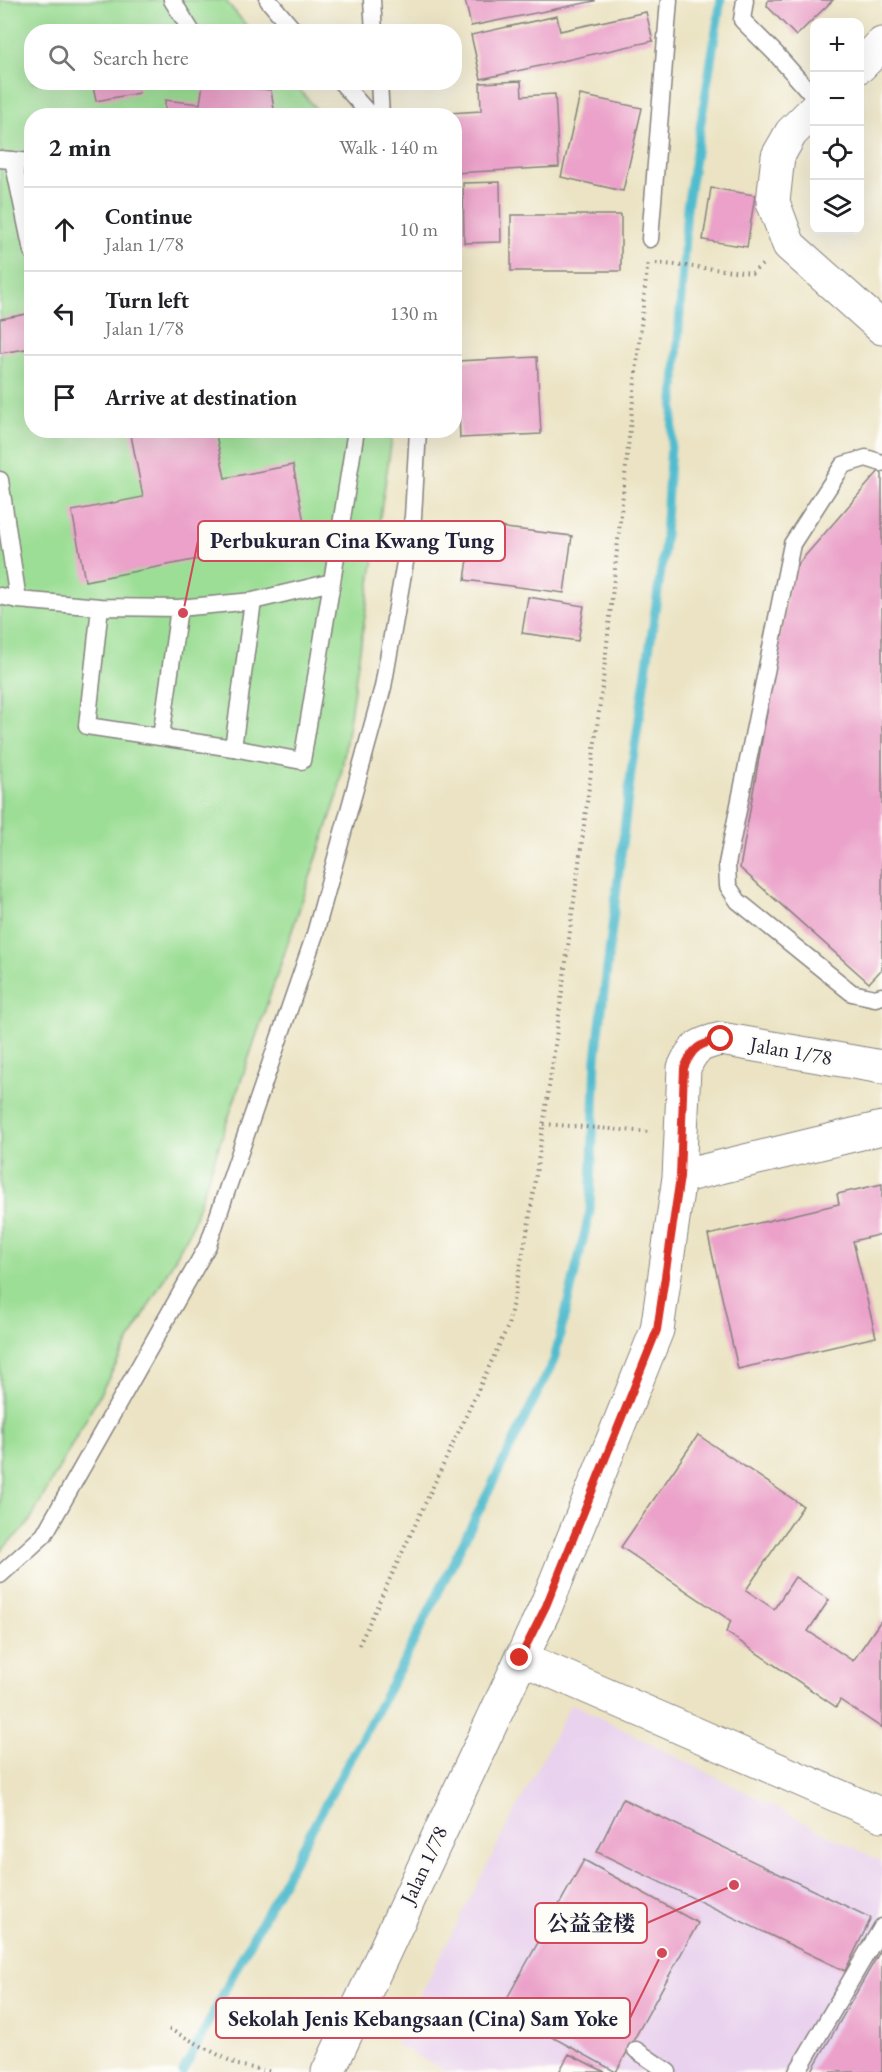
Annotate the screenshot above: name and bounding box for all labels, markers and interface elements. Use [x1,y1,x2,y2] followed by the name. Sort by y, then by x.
[810,18,864,234] map controls
[810,18,864,72] button: +
[24,24,462,90] search box
[45,41,78,74] icon: search
[93,43,188,72] text: Search here
[810,72,864,126] button: −
[810,126,864,180] button: locate
[48,130,111,164] text: 2 min
[339,134,438,160] text: Walk · 140 m
[810,180,864,234] button: layers
[105,202,192,231] text: Continue
[48,213,81,246] icon: ahead
[399,216,438,242] text: 10 m
[105,231,184,257] text: Jalan 1/78
[105,286,189,315] text: Turn left
[48,297,81,330] icon: left
[390,300,438,326] text: 130 m
[105,315,184,341] text: Jalan 1/78
[48,381,81,414] icon: arrive
[105,383,297,412] text: Arrive at destination
[198,521,505,561] callout: Perbukuran Cina Kwang Tung
[210,526,495,555] text: Perbukuran Cina Kwang Tung
[707,1025,733,1051] route start
[746,1030,834,1071] street label: Jalan 1/78
[506,1644,532,1670] route end
[393,1822,453,1910] street label: Jalan 1/78
[535,1903,647,1943] callout: 公益金楼
[547,1909,635,1938] text: 公益金楼
[216,1998,630,2038] callout: Sekolah Jenis Kebangsaan (Cina) Sam Yoke
[228,2004,618,2033] text: Sekolah Jenis Kebangsaan (Cina) Sam Yoke

